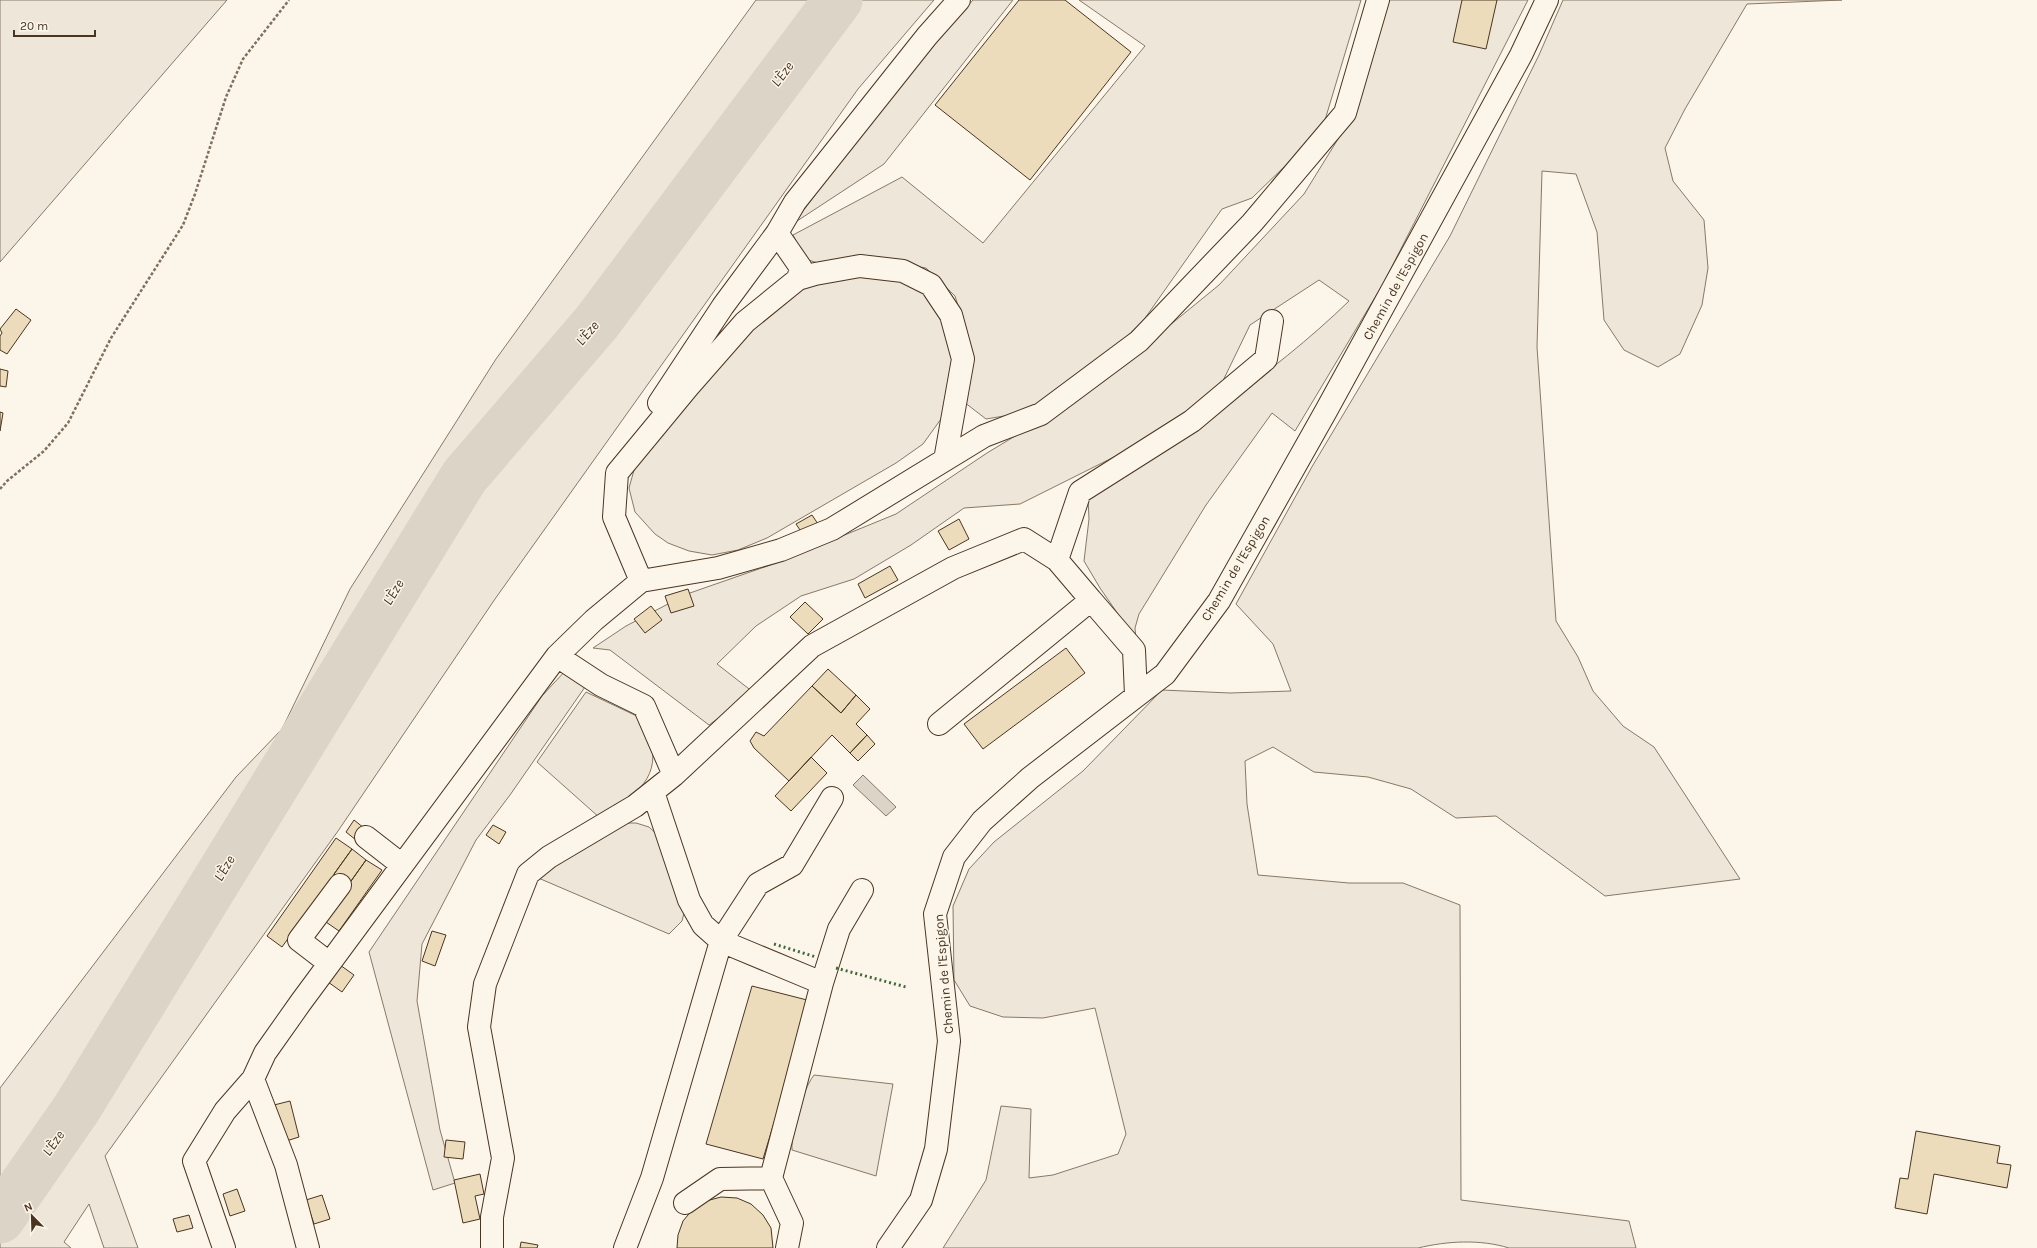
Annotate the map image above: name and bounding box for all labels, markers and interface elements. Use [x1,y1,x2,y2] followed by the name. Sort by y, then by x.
[14,12,95,38] scale bar
[20,19,48,33] text: 20 m
[767,58,798,90] water label: L'Èze
[1360,230,1431,342] street label: Chemin de l'Espigon
[572,317,603,349] water label: L'Èze
[1198,513,1273,624] street label: Chemin de l'Espigon
[379,576,408,608] water label: L'Èze
[210,852,239,884] water label: L'Èze
[931,913,956,1034] street label: Chemin de l'Espigon
[39,1127,68,1159] water label: L'Èze
[12,1196,52,1236] north arrow
[22,1200,34,1215] text: N

